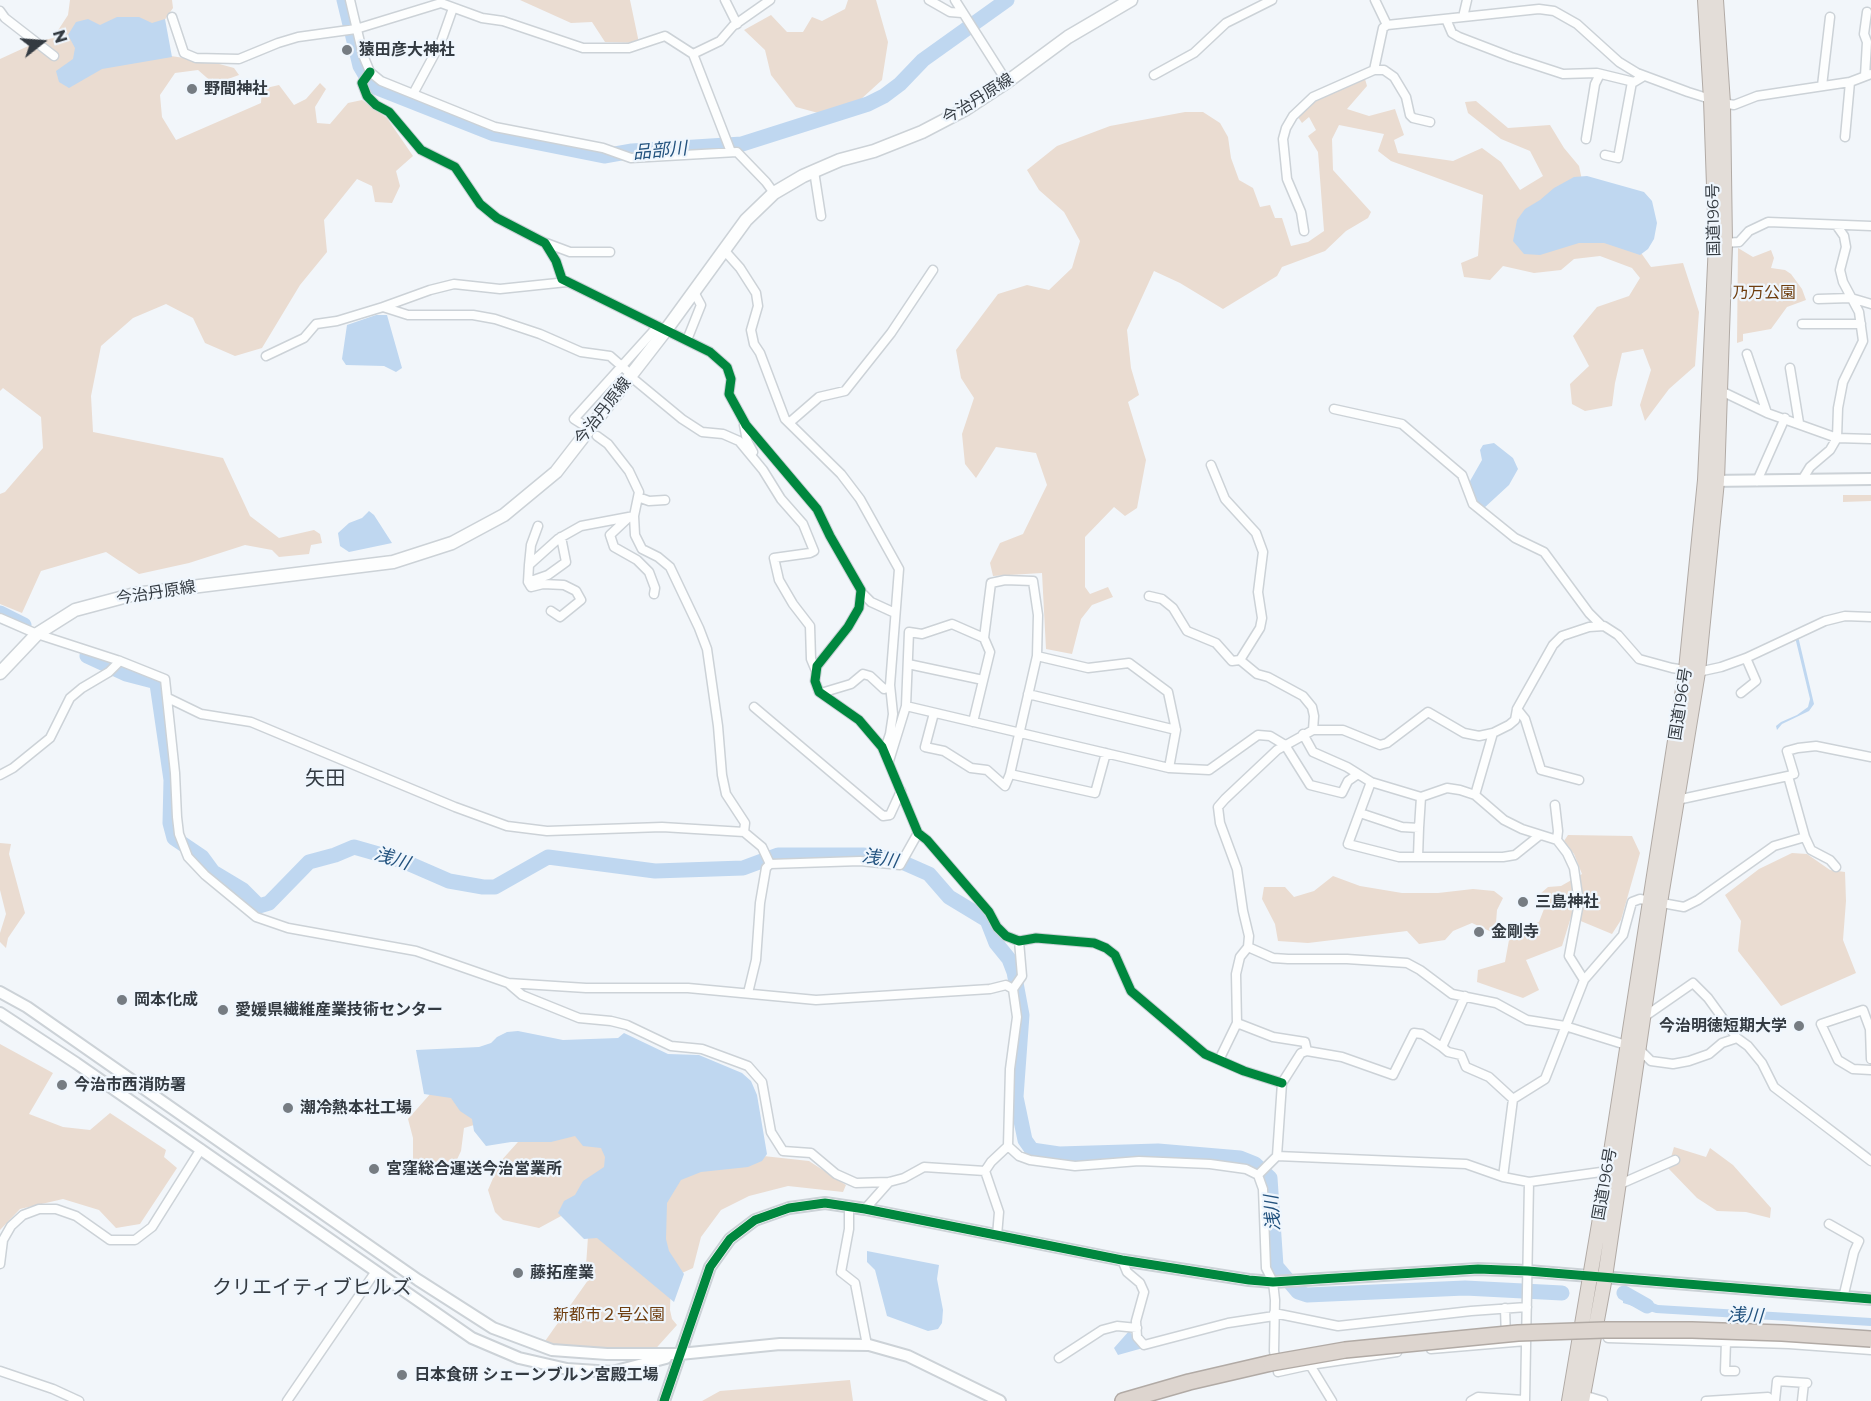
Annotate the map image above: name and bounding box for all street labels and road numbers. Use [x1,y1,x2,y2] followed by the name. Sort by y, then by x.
[939,70,1017,128] street label: 今治丹原線
[1704,183,1724,257] street label: 国道196号
[571,374,635,448] street label: 今治丹原線
[115,577,197,609] street label: 今治丹原線
[1666,666,1696,742] street label: 国道196号
[1589,1146,1621,1222] street label: 国道196号

